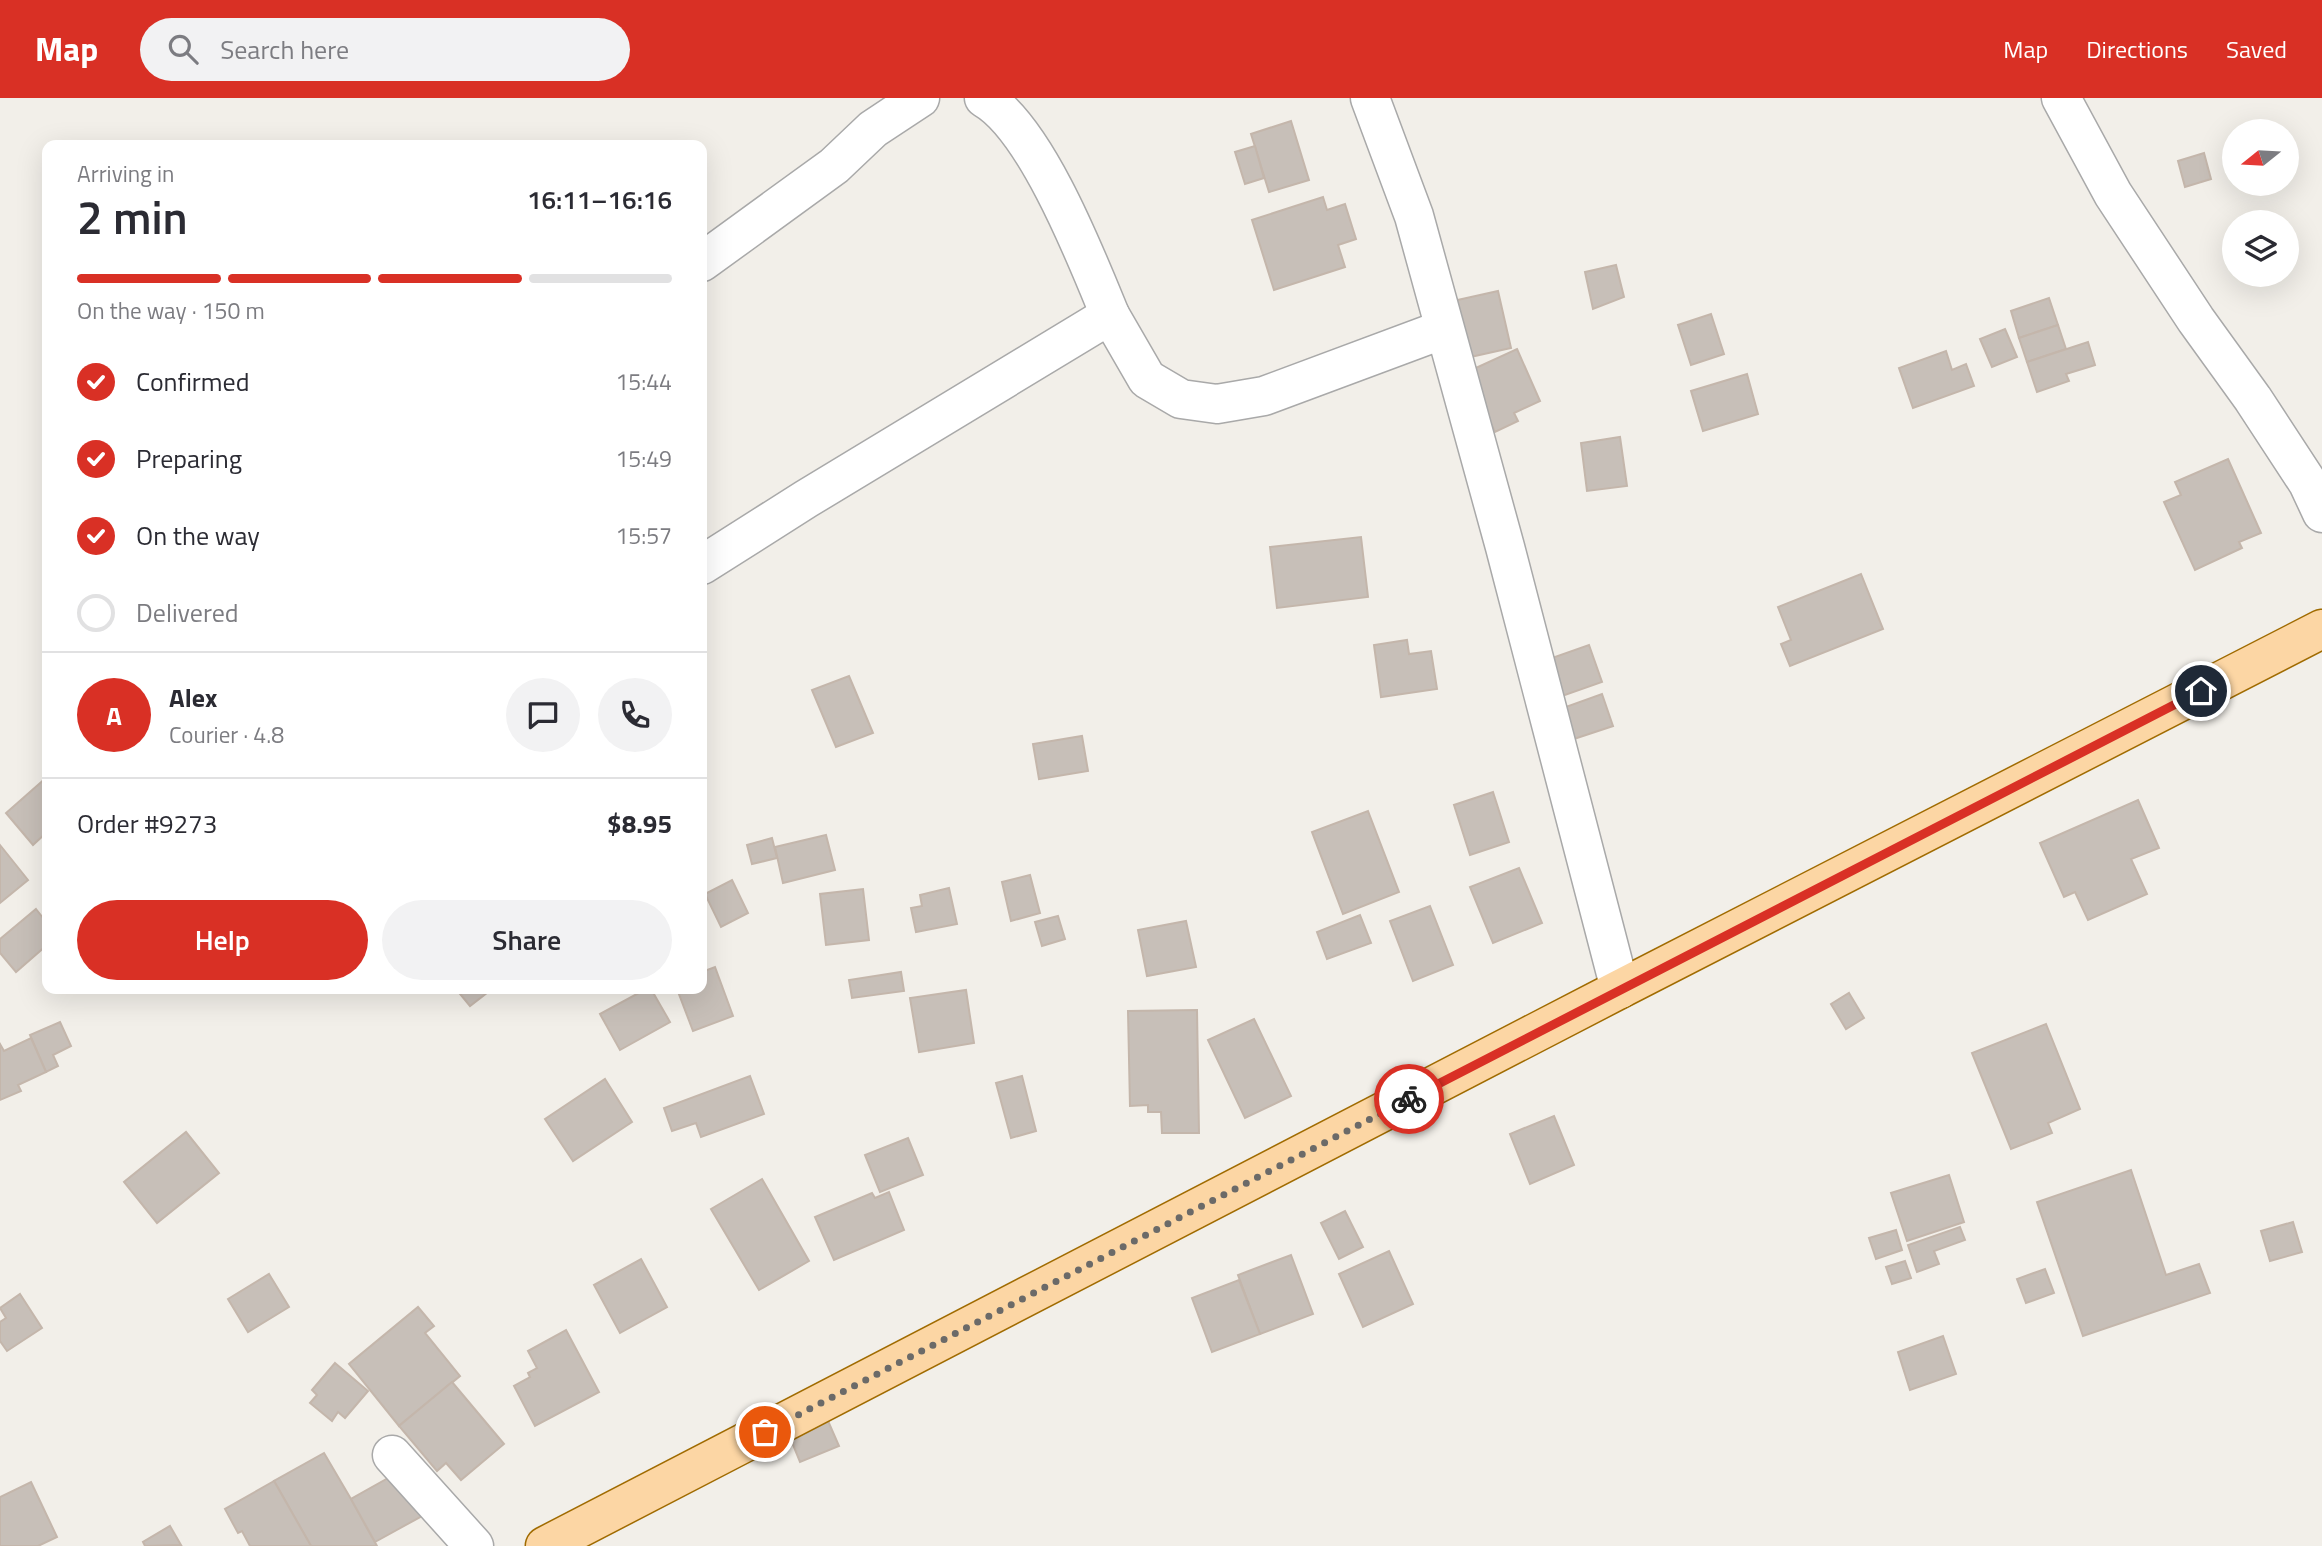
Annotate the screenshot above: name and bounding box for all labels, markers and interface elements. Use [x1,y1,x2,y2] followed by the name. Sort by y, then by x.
[140,18,630,81] search box
[35,24,98,74] text: Map
[164,30,202,68] icon: search
[220,30,349,69] text: Search here
[2003,31,2048,67] text: Map
[2086,31,2188,67] text: Directions
[2226,31,2287,67] text: Saved
[2222,119,2300,196] north arrow
[2222,119,2299,287] map controls
[77,156,174,191] text: Arriving in
[527,180,672,219] text: 16:11–16:16
[77,182,188,252] text: 2 min
[2222,210,2299,287] button: layers
[77,293,265,328] text: On the way · 150 m
[136,362,250,401] text: Confirmed
[77,363,115,401] icon: check
[615,364,672,399] text: 15:44
[136,439,242,478] text: Preparing
[77,440,115,478] icon: check
[615,441,672,476] text: 15:49
[136,516,260,555] text: On the way
[77,517,115,555] icon: check
[615,518,672,553] text: 15:57
[136,593,239,632] text: Delivered
[2171,661,2231,721] pin
[2182,672,2220,710] icon: home
[169,678,217,717] text: Alex
[506,678,580,752] button: chat
[598,678,672,752] button: phone
[106,696,122,735] text: A
[169,717,284,752] text: Courier · 4.8
[77,804,217,843] text: Order #9273
[607,804,672,843] text: $8.95
[77,900,368,980] button: Help
[382,900,672,980] button: Share
[1374,1064,1444,1134] courier
[1390,1080,1428,1118] icon: bike
[735,1402,795,1462] pin
[746,1413,784,1451] icon: bag

